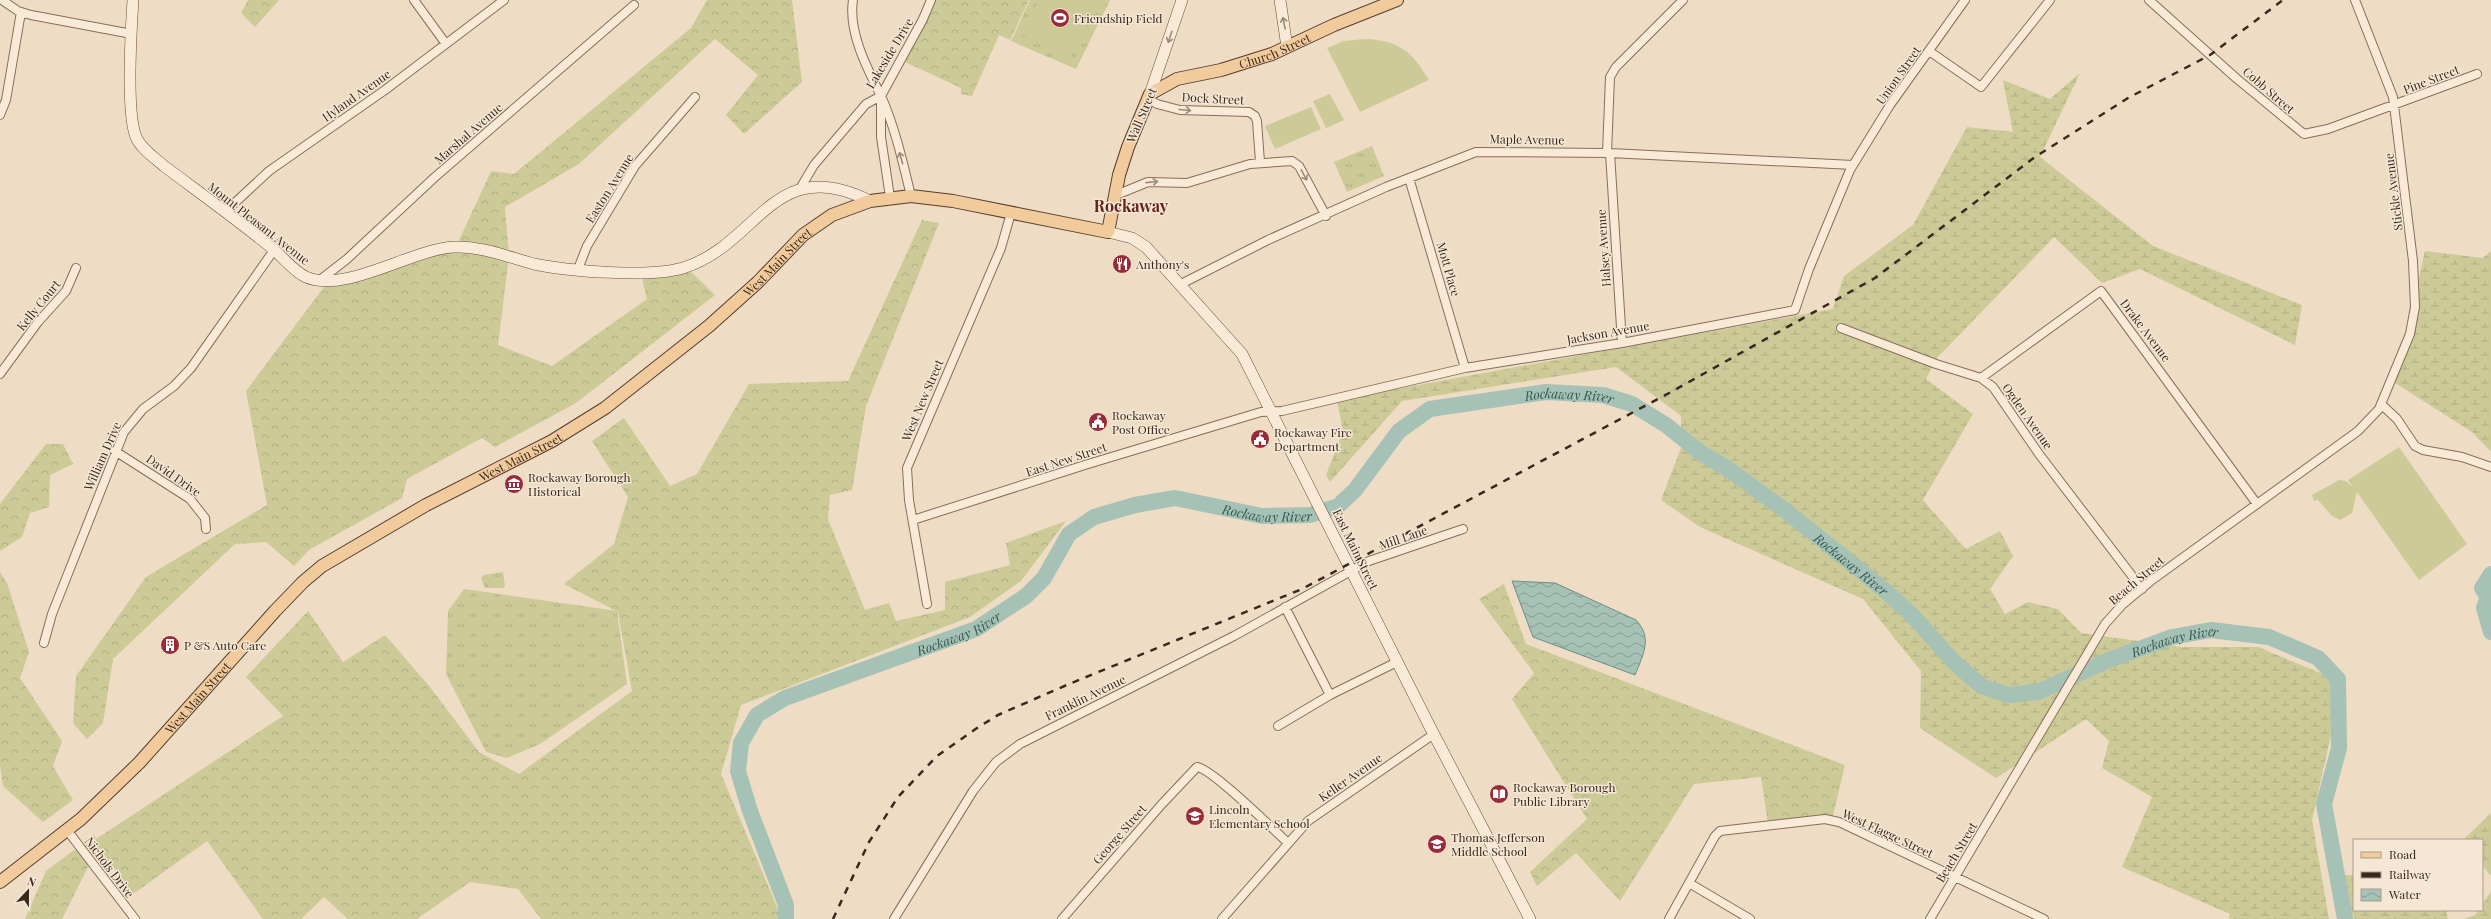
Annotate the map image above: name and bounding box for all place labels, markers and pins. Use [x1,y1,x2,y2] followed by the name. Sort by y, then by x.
[1049,7,1071,29] sports icon: Friendship Field
[1074,10,1163,26] place label: Friendship Field
[1111,253,1133,275] restaurant icon: Anthony's
[1135,256,1189,272] place label: Anthony's
[1112,407,1170,437] place label: Rockaway Post Office
[1087,411,1109,433] public building icon: Rockaway Post Office
[1274,424,1352,454] place label: Rockaway Fire Department
[1249,428,1271,450] public building icon: Rockaway Fire Department
[528,469,630,499] place label: Rockaway Borough Historical
[503,473,525,495] museum icon: Rockaway Borough Historical
[159,634,181,656] building icon: P &S Auto Care
[184,637,266,653] place label: P &S Auto Care
[1513,779,1615,809] place label: Rockaway Borough Public Library
[1488,783,1510,805] library icon: Rockaway Borough Public Library
[1209,801,1310,831] place label: Lincoln Elementary School
[1184,805,1206,827] school or university icon: Lincoln Elementary School
[1451,829,1545,859] place label: Thomas Jefferson Middle School
[1426,833,1448,855] school or university icon: Thomas Jefferson Middle School

